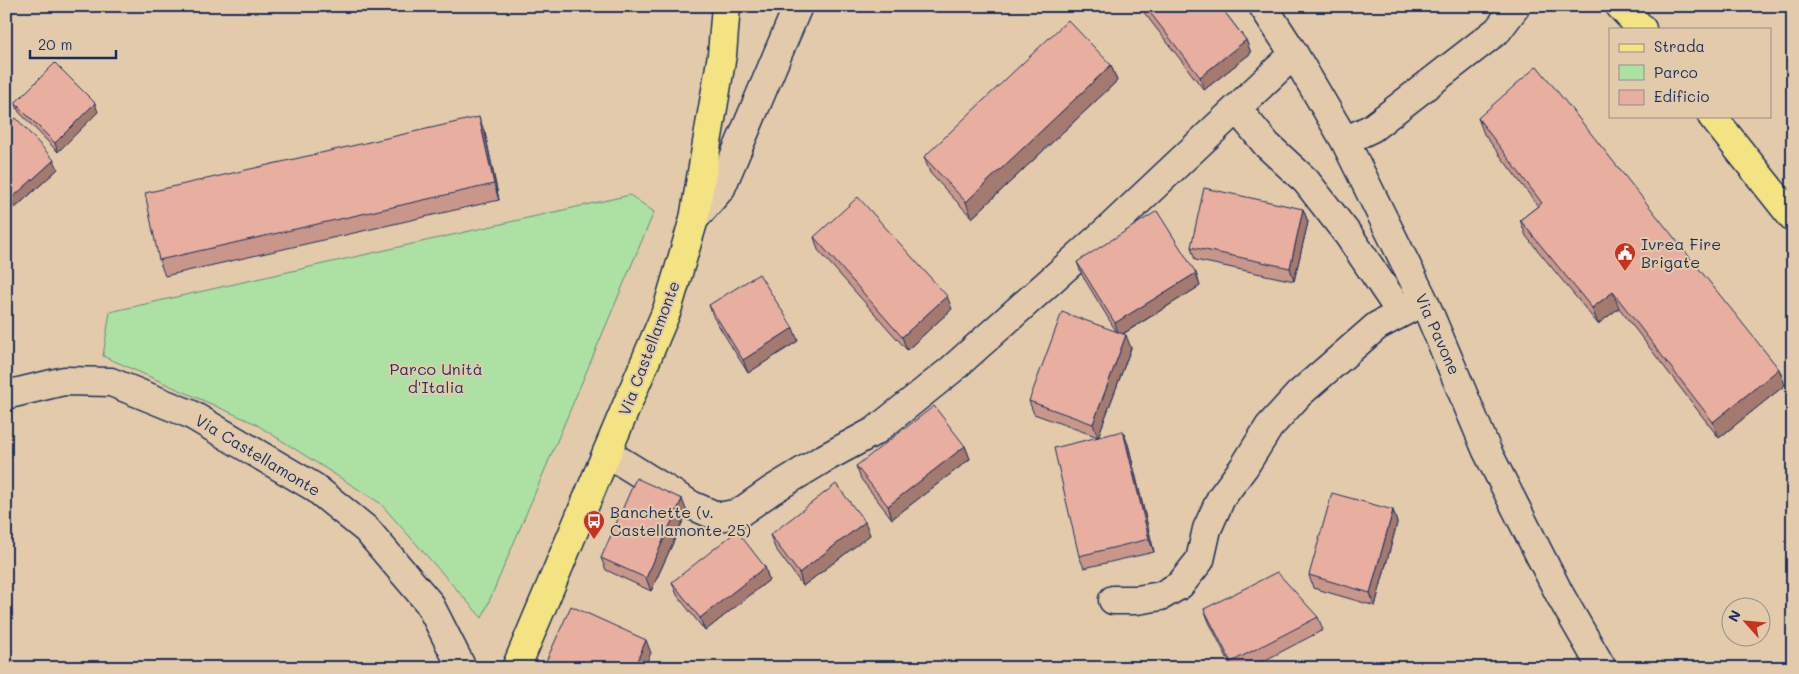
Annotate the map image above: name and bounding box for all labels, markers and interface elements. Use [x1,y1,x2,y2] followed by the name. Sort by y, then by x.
[30,28,116,60] scale bar
[1609,28,1772,118] legend
[38,34,72,54] text: 20 m
[1654,36,1705,56] text: Strada
[1654,62,1698,82] text: Parco
[1654,86,1710,106] text: Edificio
[1641,233,1721,272] place label: Ivrea Fire Brigate
[1613,241,1637,272] public building icon: Ivrea Fire Brigate
[613,278,684,418] street label: Via Castellamonte
[1411,290,1466,378] street label: Via Pavone
[389,358,483,397] park label: Parco Unità d'Italia
[192,409,325,500] street label: Via Castellamonte
[610,501,751,540] place label: Banchette (v. Castellamonte 25)
[582,509,606,540] bus stop icon: Banchette (v. Castellamonte 25)
[1722,596,1772,646] north arrow
[1723,607,1745,625] text: N

